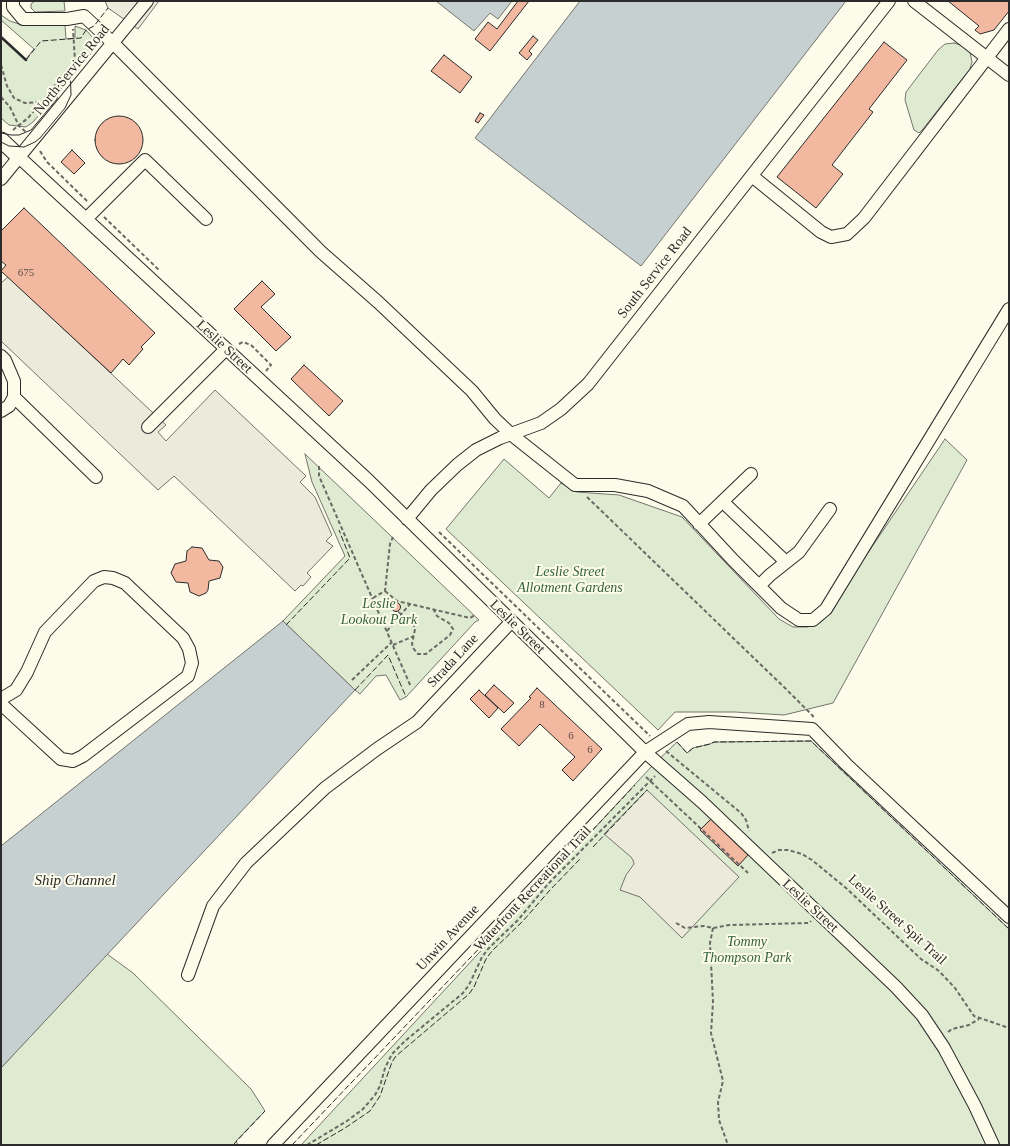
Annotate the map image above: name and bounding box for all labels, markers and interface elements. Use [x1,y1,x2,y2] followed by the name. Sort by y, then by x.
[30,22,114,118] street label: North Service Road
[614,224,696,322] street label: South Service Road
[18,266,34,280] house number: 675
[193,317,255,377] street label: Leslie Street
[517,564,623,596] park label: Leslie Street Allotment Gardens
[341,596,417,628] park label: Leslie Lookout Park
[486,597,548,657] street label: Leslie Street
[424,631,482,691] street label: Strada Lane
[539,698,545,712] house number: 8
[568,729,574,743] house number: 6
[587,743,593,757] house number: 6
[471,823,595,955] street label: Waterfront Recreational Trail
[844,871,950,969] street label: Leslie Street Spit Trail
[34,872,116,890] water label: Ship Channel
[779,876,841,936] street label: Leslie Street
[413,902,483,974] street label: Unwin Avenue
[702,934,792,966] park label: Tommy Thompson Park

